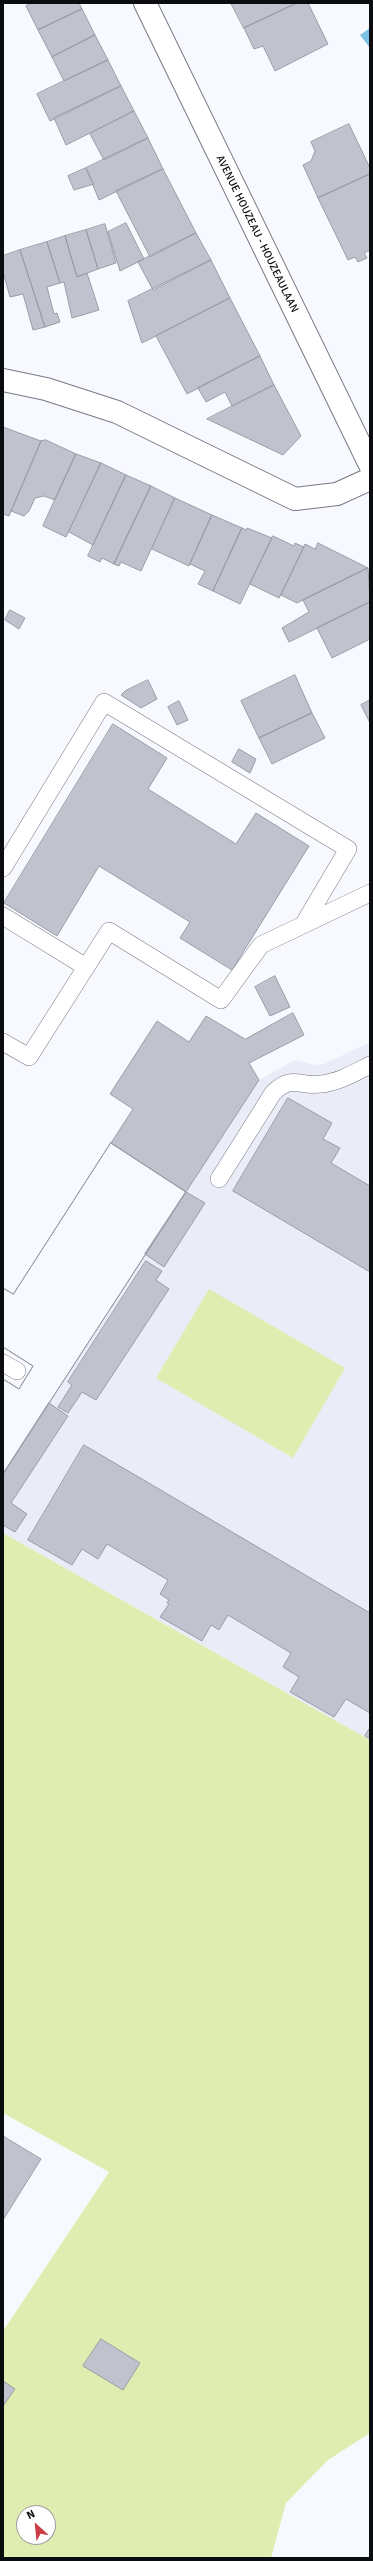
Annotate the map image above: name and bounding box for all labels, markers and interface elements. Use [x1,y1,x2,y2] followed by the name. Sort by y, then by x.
[213,153,301,315] street label: AVENUE HOUZEAU - HOUZEAULAAN
[16,2505,56,2545] north arrow
[24,2507,37,2522] text: N

